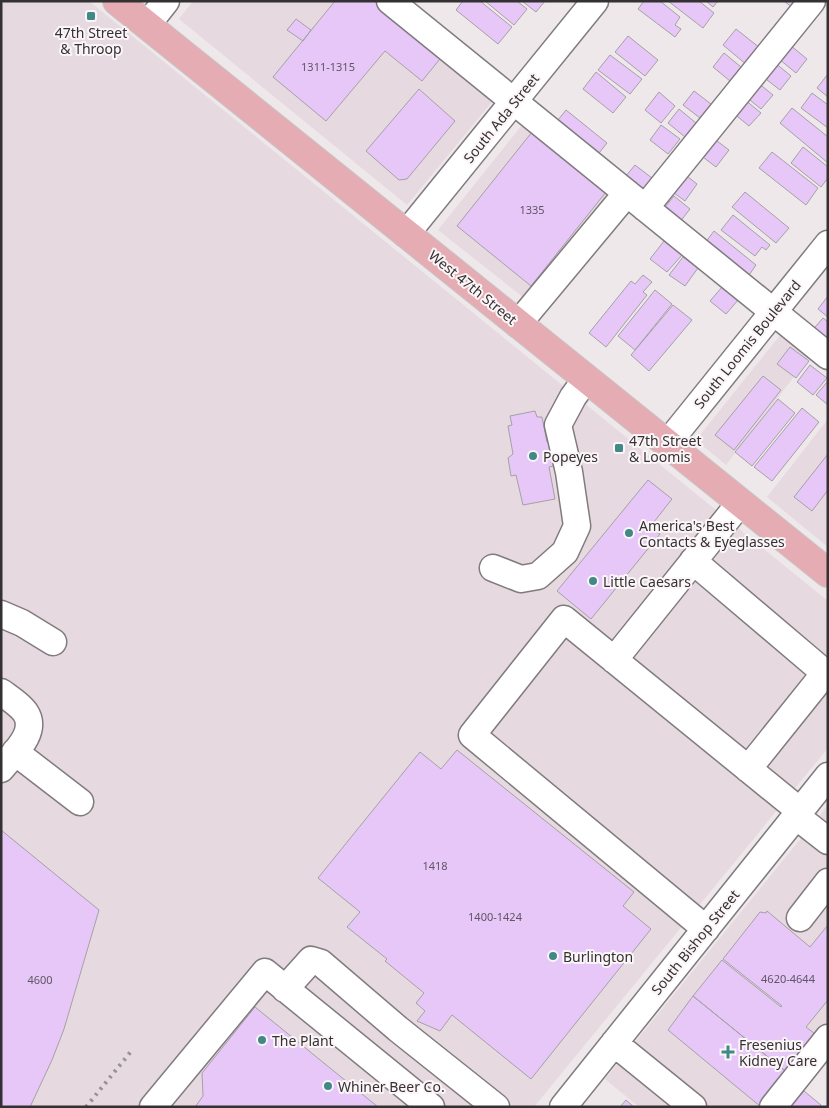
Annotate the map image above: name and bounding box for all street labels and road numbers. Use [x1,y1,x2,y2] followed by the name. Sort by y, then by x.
[459,69,543,167] street label: South Ada Street
[425,245,521,329] street label: West 47th Street
[689,276,805,412] street label: South Loomis Boulevard
[647,885,743,999] street label: South Bishop Street

